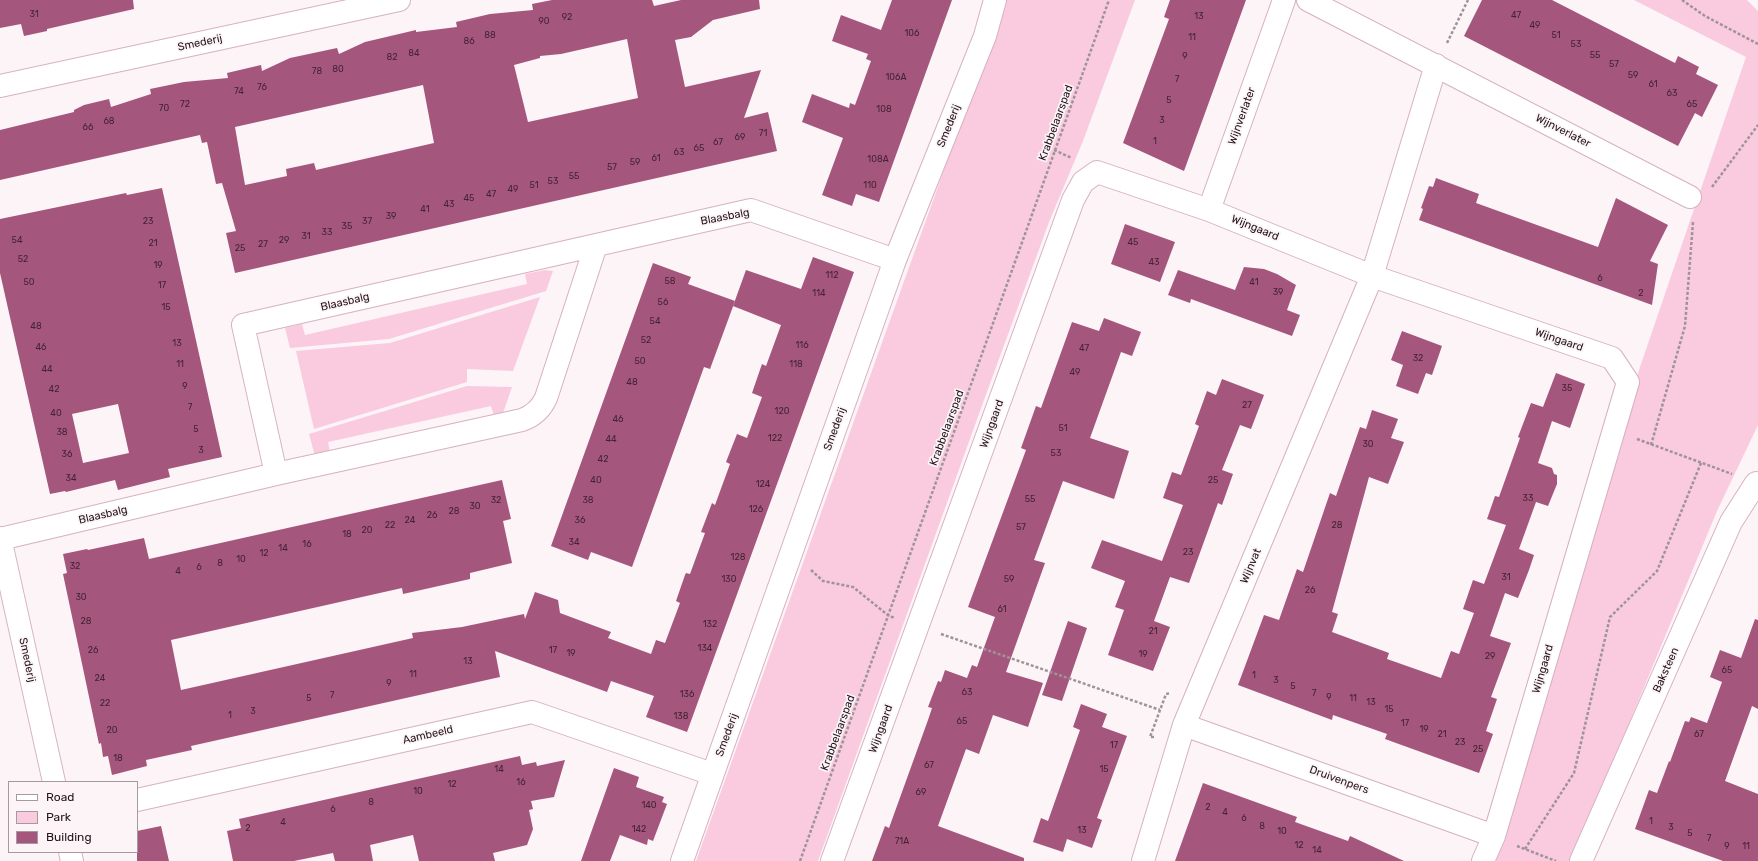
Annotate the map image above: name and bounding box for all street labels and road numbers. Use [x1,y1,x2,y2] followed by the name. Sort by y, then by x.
[177,32,223,54] street label: Smederij
[1036,83,1076,163] street label: Krabbelaarspad
[1225,85,1259,147] street label: Wijnverlater
[934,103,964,149] street label: Smederij
[1533,111,1593,151] street label: Wijnverlater
[699,206,751,228] street label: Blaasbalg
[1229,212,1281,244] street label: Wijngaard
[319,290,371,314] street label: Blaasbalg
[1533,326,1585,354] street label: Wijngaard
[927,388,967,468] street label: Krabbelaarspad
[977,398,1007,450] street label: Wijngaard
[821,406,849,452] street label: Smederij
[77,503,129,527] street label: Blaasbalg
[1238,546,1264,586] street label: Wijnvat
[16,637,38,683] street label: Smederij
[1530,643,1556,695] street label: Wijngaard
[1650,645,1682,695] street label: Baksteen
[818,693,858,773] street label: Krabbelaarspad
[866,703,896,755] street label: Wijngaard
[713,712,741,758] street label: Smederij
[402,723,454,747] street label: Aambeeld
[1307,763,1371,797] street label: Druivenpers

